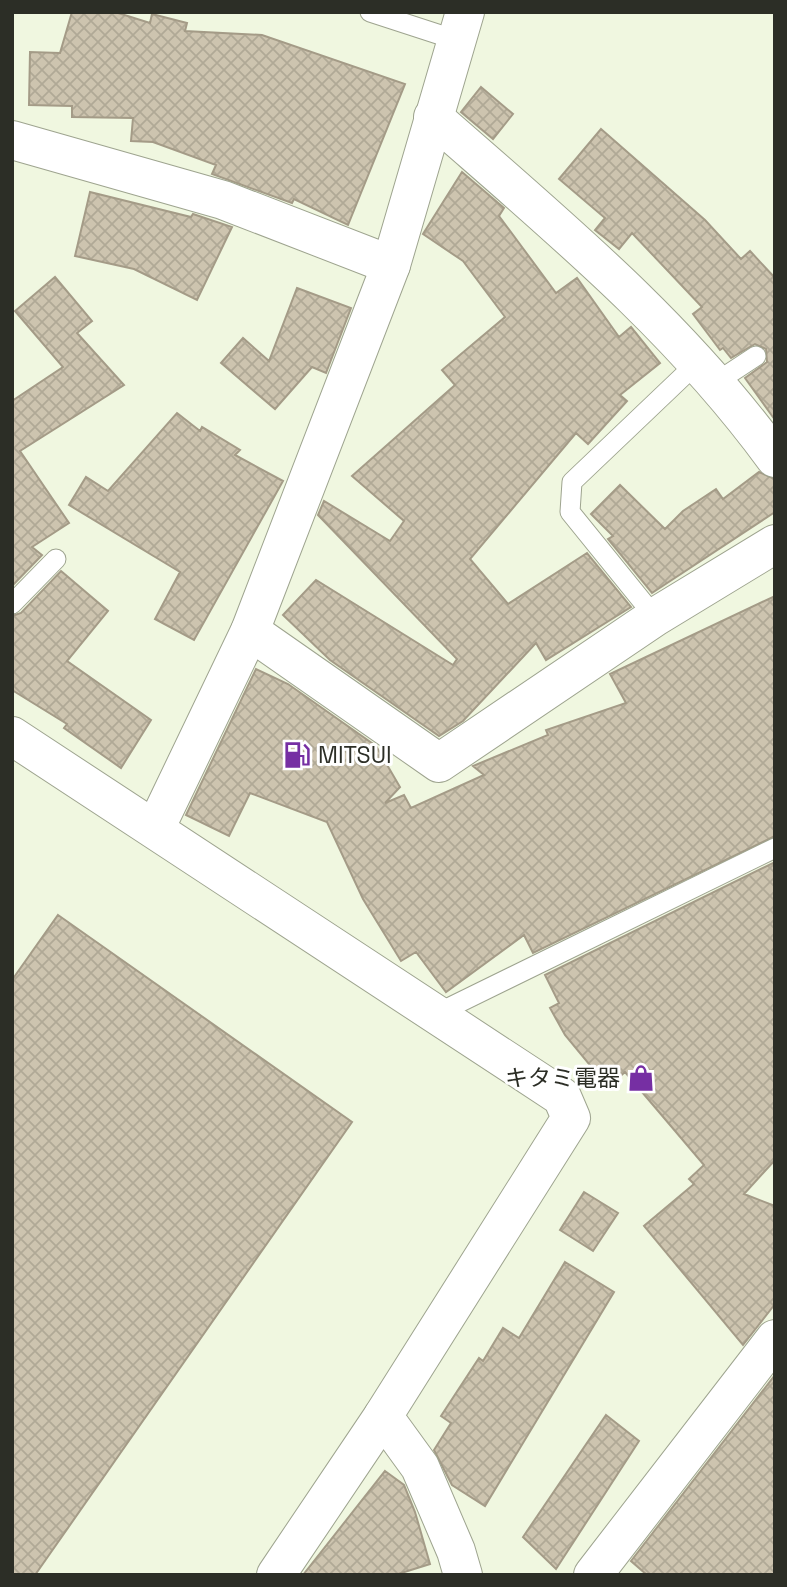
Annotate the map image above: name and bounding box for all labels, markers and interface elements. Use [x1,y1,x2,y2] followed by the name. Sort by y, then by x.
[282,740,312,770] fuel station icon: MITSUI
[318,740,392,770] place label: MITSUI
[505,1063,620,1093] place label: キタミ電器
[626,1063,656,1093] shop icon: キタミ電器

